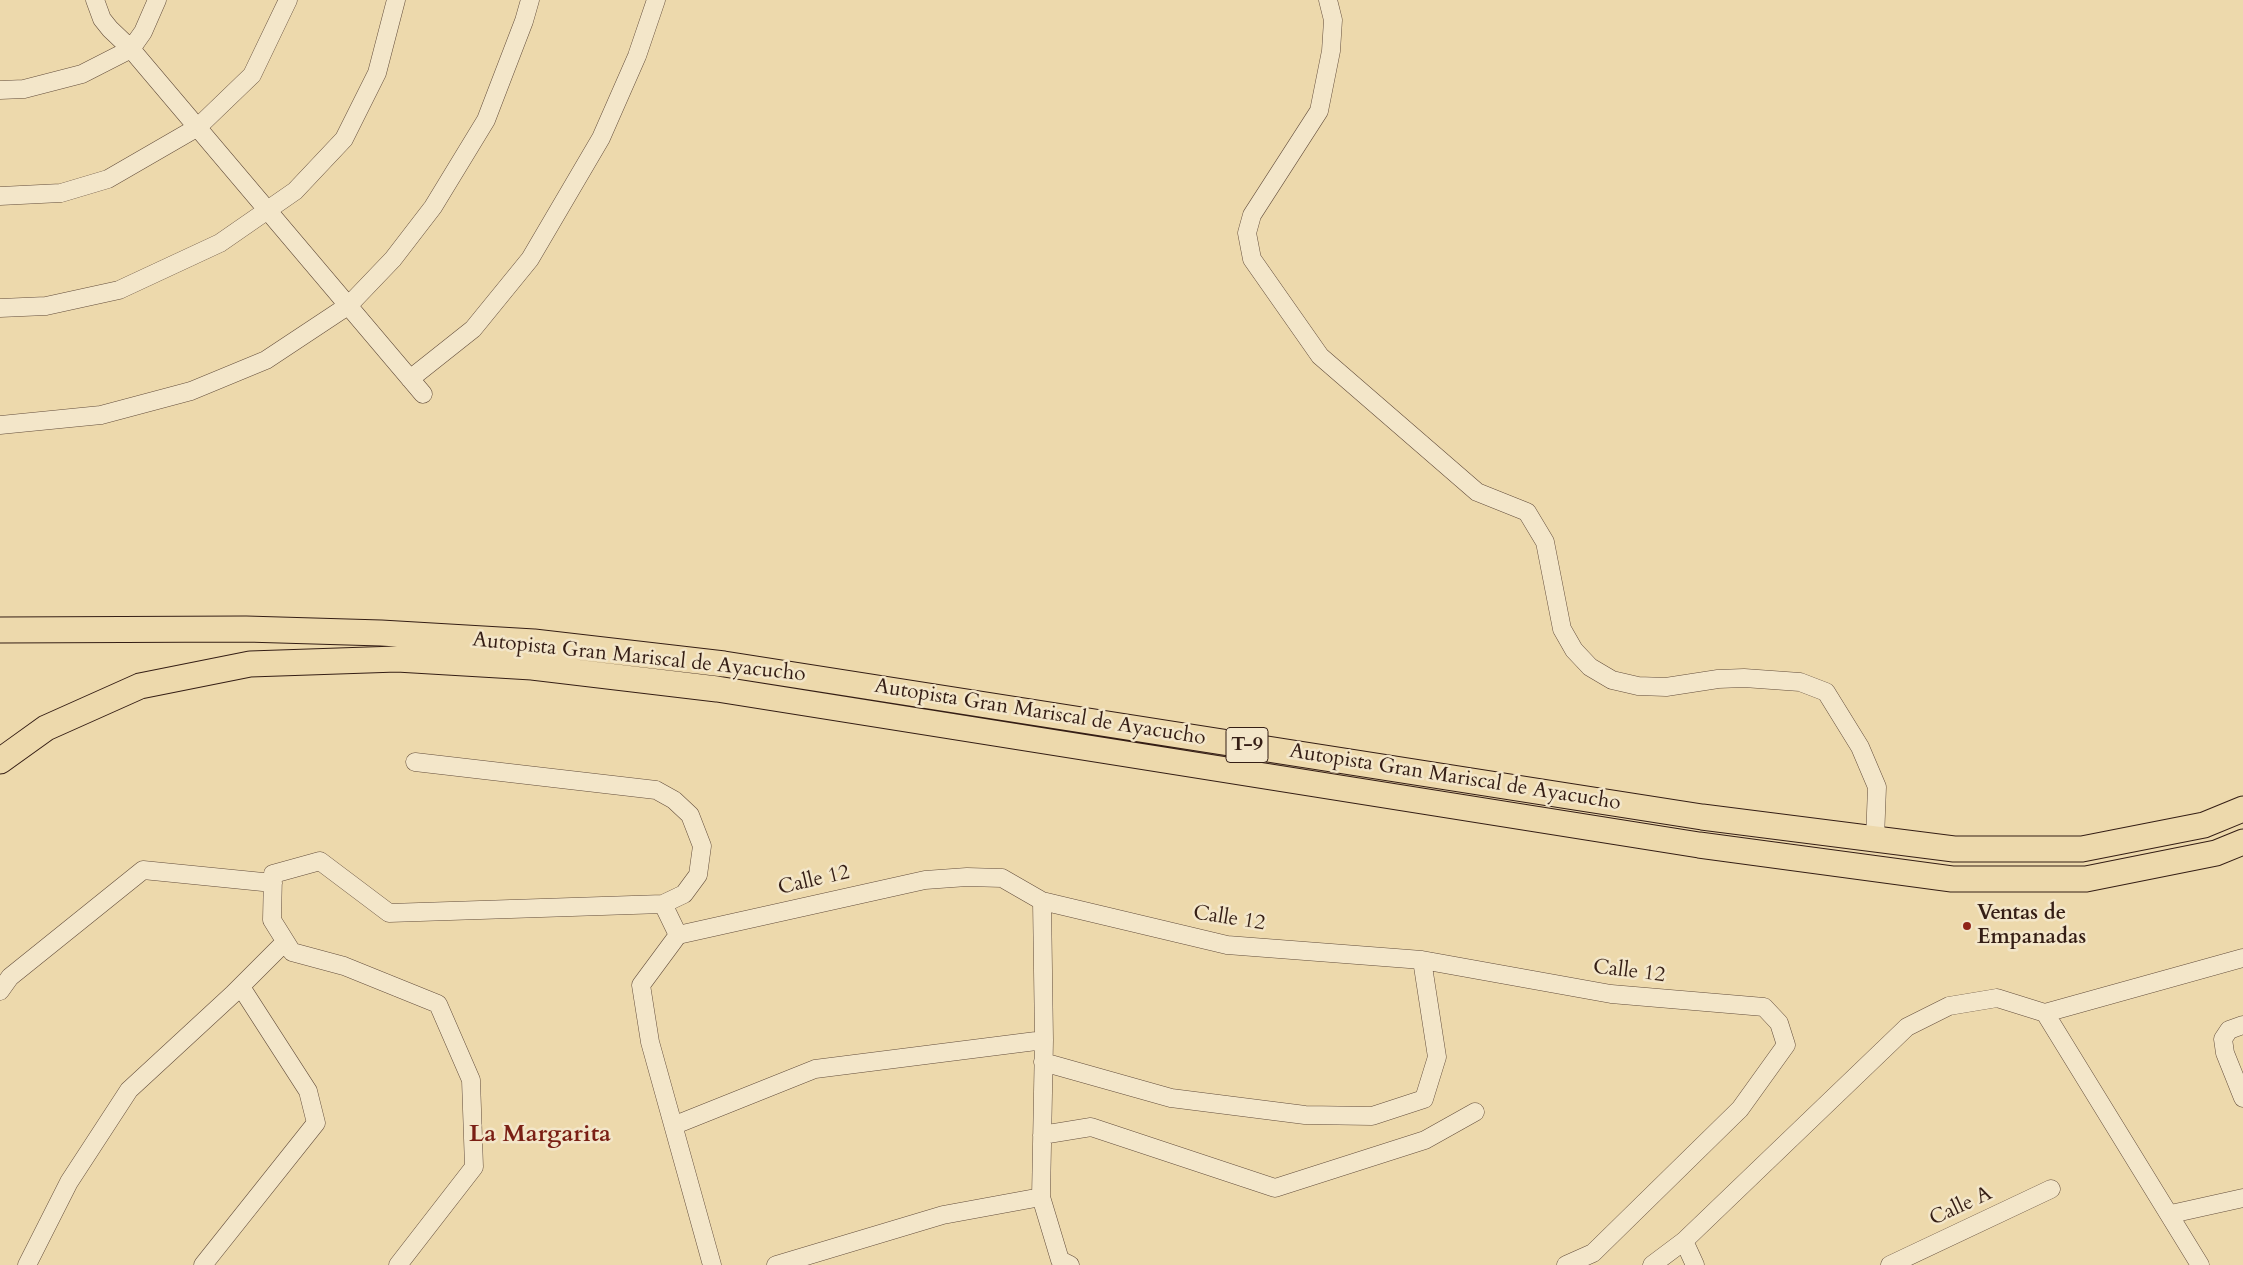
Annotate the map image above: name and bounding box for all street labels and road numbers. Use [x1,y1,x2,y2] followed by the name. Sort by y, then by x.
[471,628,807,688] street label: Autopista Gran Mariscal de Ayacucho
[873,674,1207,752] street label: Autopista Gran Mariscal de Ayacucho
[1226,728,1268,762] road number: T-9
[1288,739,1622,817] street label: Autopista Gran Mariscal de Ayacucho
[776,861,852,901] street label: Calle 12
[1191,901,1267,937] street label: Calle 12
[1591,955,1667,989] street label: Calle 12
[1926,1182,1996,1232] street label: Calle A

